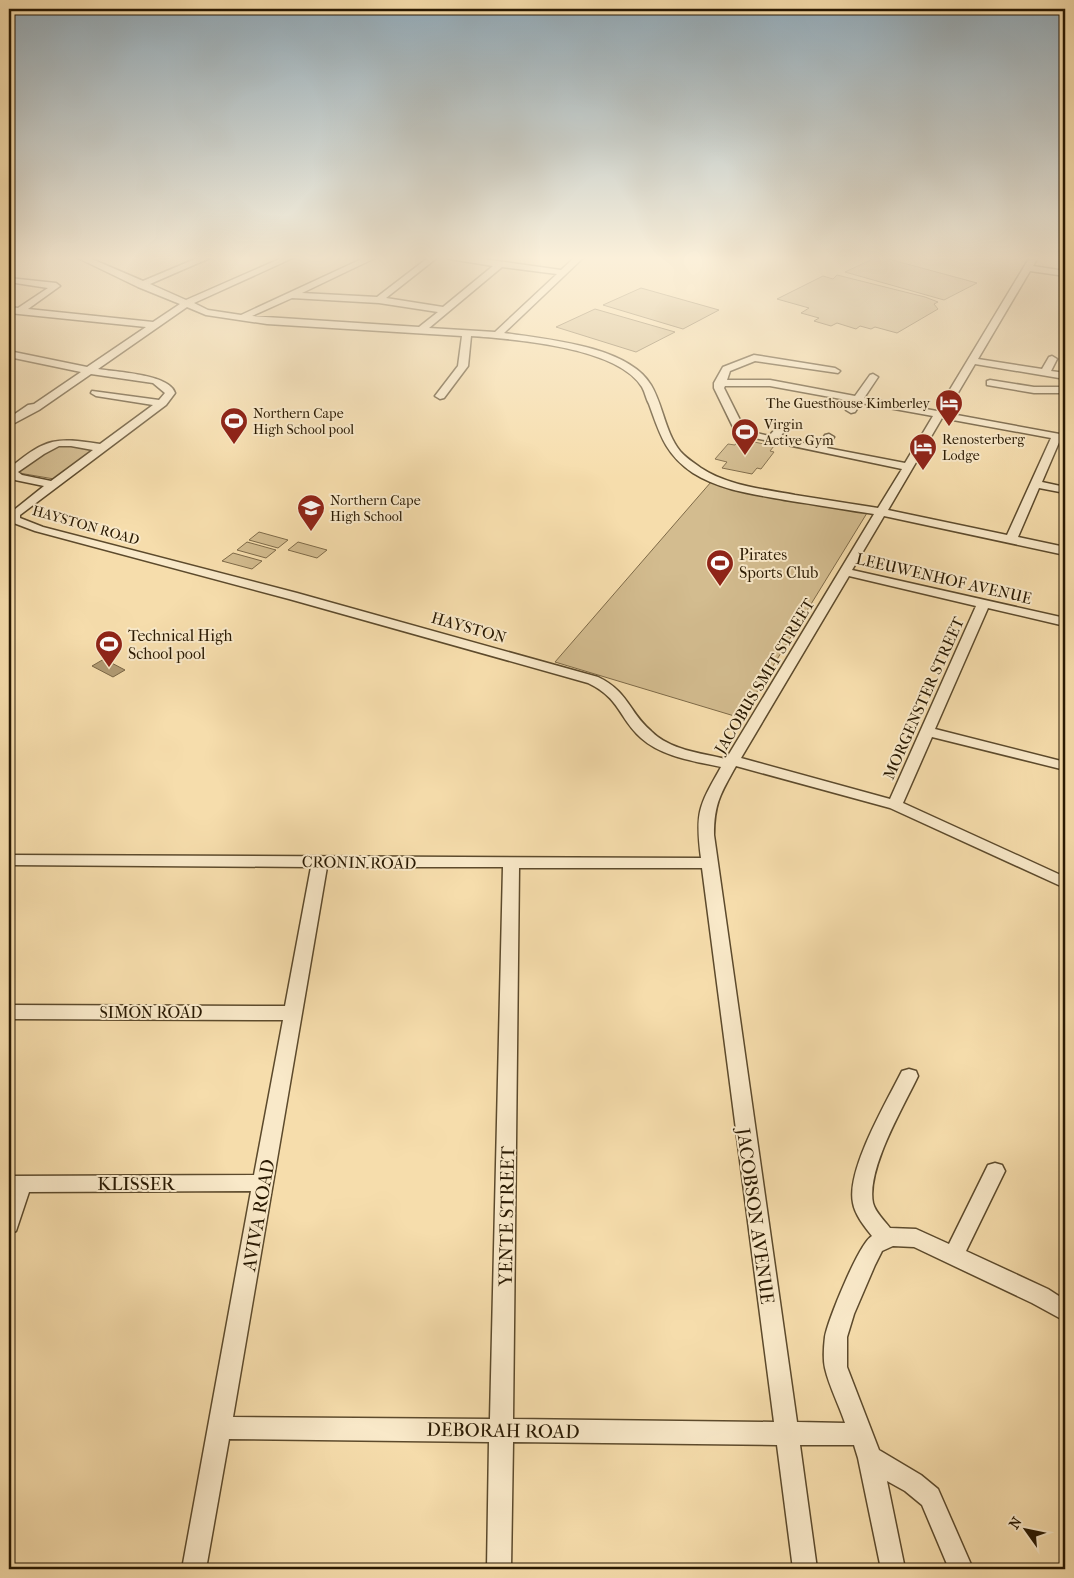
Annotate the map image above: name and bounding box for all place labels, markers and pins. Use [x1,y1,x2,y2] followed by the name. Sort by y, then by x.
[934,388,964,427] hotel icon: The Guesthouse Kimberley
[766,395,931,412] place label: The Guesthouse Kimberley
[253,405,354,438] place label: Northern Cape High School pool
[219,406,249,445] sports icon: Northern Cape High School pool
[763,416,834,449] place label: Virgin Active Gym
[730,417,760,456] sports icon: Virgin Active Gym
[942,431,1025,464] place label: Renosterberg Lodge
[908,432,938,471] hotel icon: Renosterberg Lodge
[330,492,421,525] place label: Northern Cape High School
[296,493,326,532] school or university icon: Northern Cape High School
[739,545,818,582] place label: Pirates Sports Club
[705,548,735,587] sports icon: Pirates Sports Club
[128,626,232,663] place label: Technical High School pool
[94,629,124,668] sports icon: Technical High School pool

